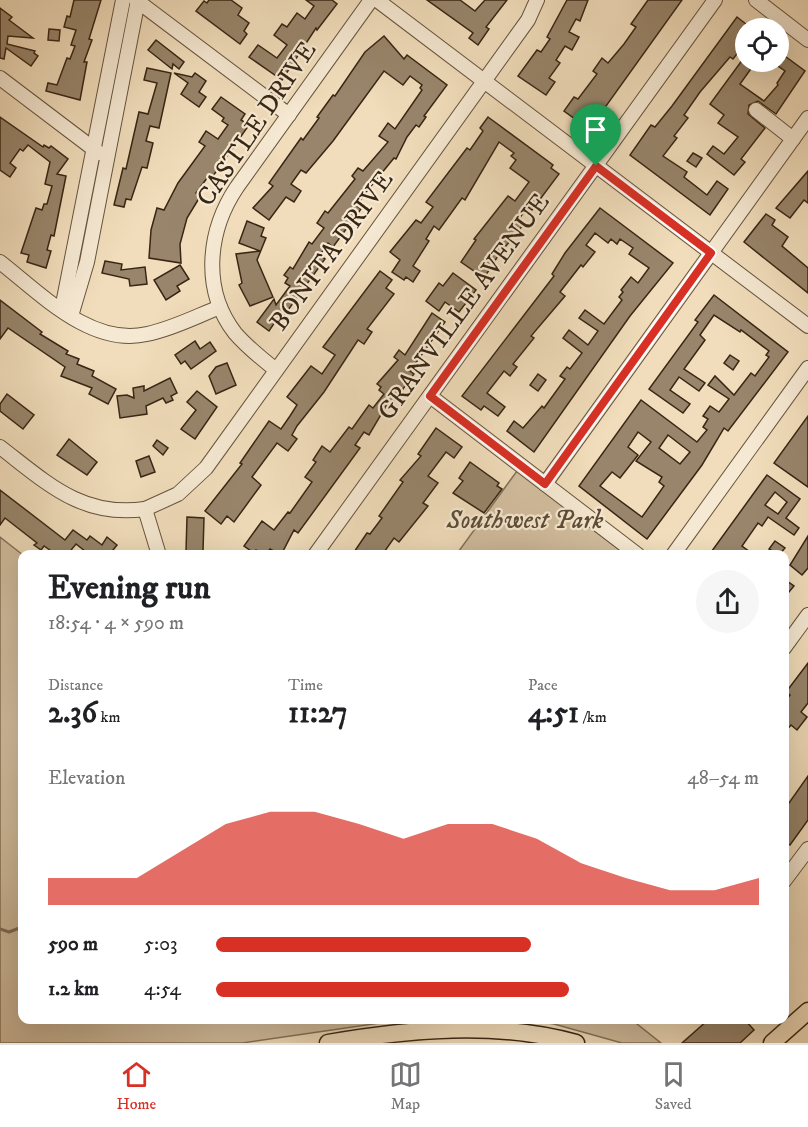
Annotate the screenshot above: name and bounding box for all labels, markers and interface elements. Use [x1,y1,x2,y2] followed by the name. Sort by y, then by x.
[735,18,789,72] map controls
[735,18,789,72] button: locate
[190,35,324,213] street label: CASTLE DRIVE
[570,104,621,166] pin
[579,113,612,146] icon: arrive
[263,165,401,337] street label: BONITA DRIVE
[371,187,557,427] street label: GRANVILLE AVENUE
[445,504,604,537] park label: Southwest Park
[48,568,210,609] text: Evening run
[696,570,759,633] button: share
[48,611,184,636] text: 18:54 · 4 × 590 m
[48,675,103,695] text: Distance
[288,675,323,695] text: Time
[528,675,558,695] text: Pace
[48,695,97,732] text: 2.36
[288,695,348,732] text: 11:27
[528,695,579,732] text: 4:51
[97,707,121,727] text: km
[579,707,607,727] text: /km
[48,766,125,791] text: Elevation
[687,766,759,791] text: 48–54 m
[48,932,98,957] text: 590 m
[144,932,177,957] text: 5:03
[48,977,99,1002] text: 1.2 km
[144,977,181,1002] text: 4:54
[116,1058,156,1114] tab: Home
[389,1058,422,1114] tab: Map
[655,1058,692,1114] tab: Saved

